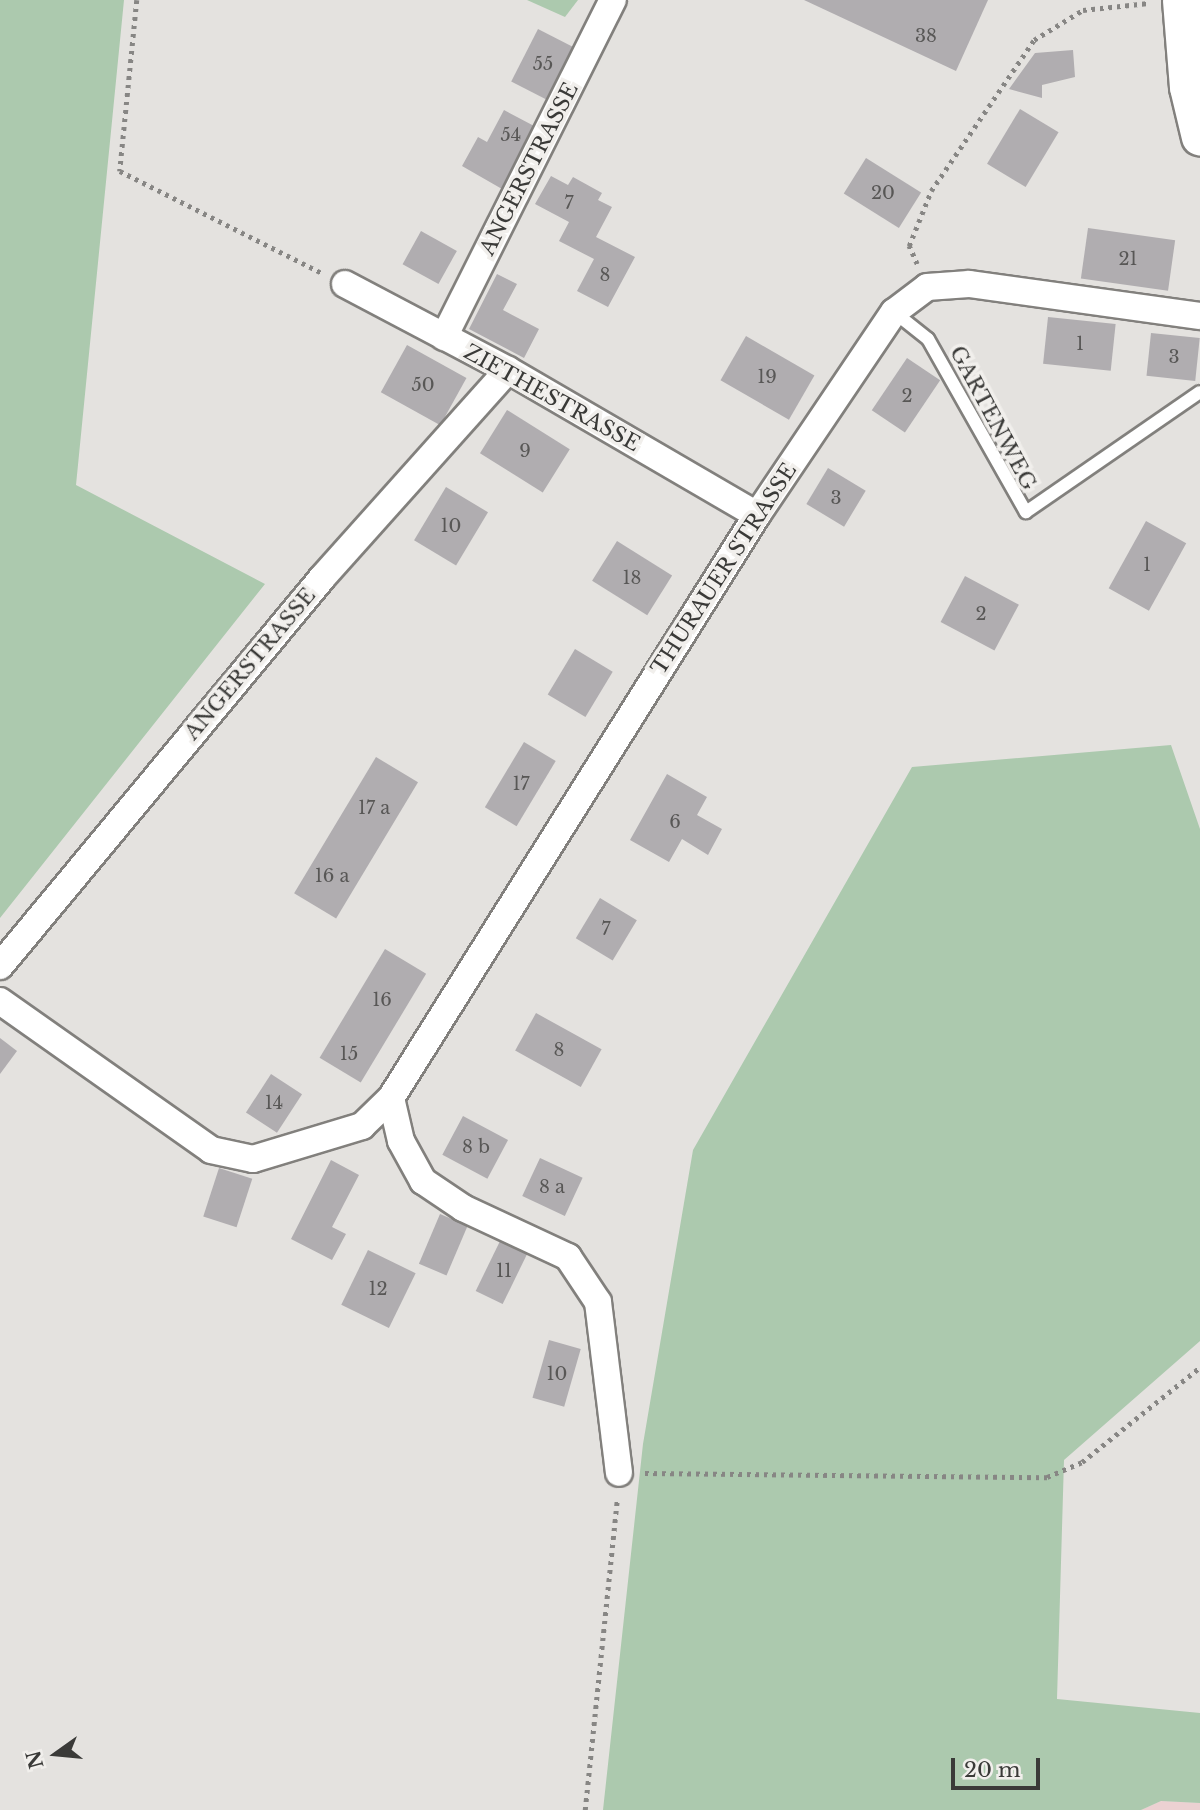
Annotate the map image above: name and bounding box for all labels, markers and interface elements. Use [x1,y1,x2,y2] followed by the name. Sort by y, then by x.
[915,25,937,47] house number: 38
[533,53,553,75] house number: 55
[475,78,583,260] street label: ANGERSTRASSE
[501,124,521,146] house number: 54
[871,182,895,204] house number: 20
[564,192,574,214] house number: 7
[1118,248,1138,270] house number: 21
[600,264,610,286] house number: 8
[1076,333,1084,355] house number: 1
[460,339,644,457] street label: ZIETHESTRASSE
[944,342,1042,494] street label: GARTENWEG
[1168,346,1180,368] house number: 3
[757,366,777,388] house number: 19
[411,374,435,396] house number: 50
[901,385,913,407] house number: 2
[519,440,531,462] house number: 9
[646,458,802,680] street label: THURAUER STRASSE
[830,487,842,509] house number: 3
[441,515,461,537] house number: 10
[1143,554,1151,576] house number: 1
[623,567,641,589] house number: 18
[179,583,321,745] street label: ANGERSTRASSE
[975,603,987,625] house number: 2
[512,773,530,795] house number: 17
[358,797,390,819] house number: 17 a
[669,811,681,833] house number: 6
[315,865,349,887] house number: 16 a
[601,918,611,940] house number: 7
[372,989,392,1011] house number: 16
[554,1039,564,1061] house number: 8
[340,1043,358,1065] house number: 15
[265,1092,283,1114] house number: 14
[462,1136,490,1158] house number: 8 b
[539,1176,565,1198] house number: 8 a
[496,1260,512,1282] house number: 11
[368,1278,388,1300] house number: 12
[547,1363,567,1385] house number: 10
[21,1719,91,1789] north arrow
[955,1744,1044,1788] scale bar
[22,1748,49,1771] text: N
[964,1757,1021,1783] text: 20 m

